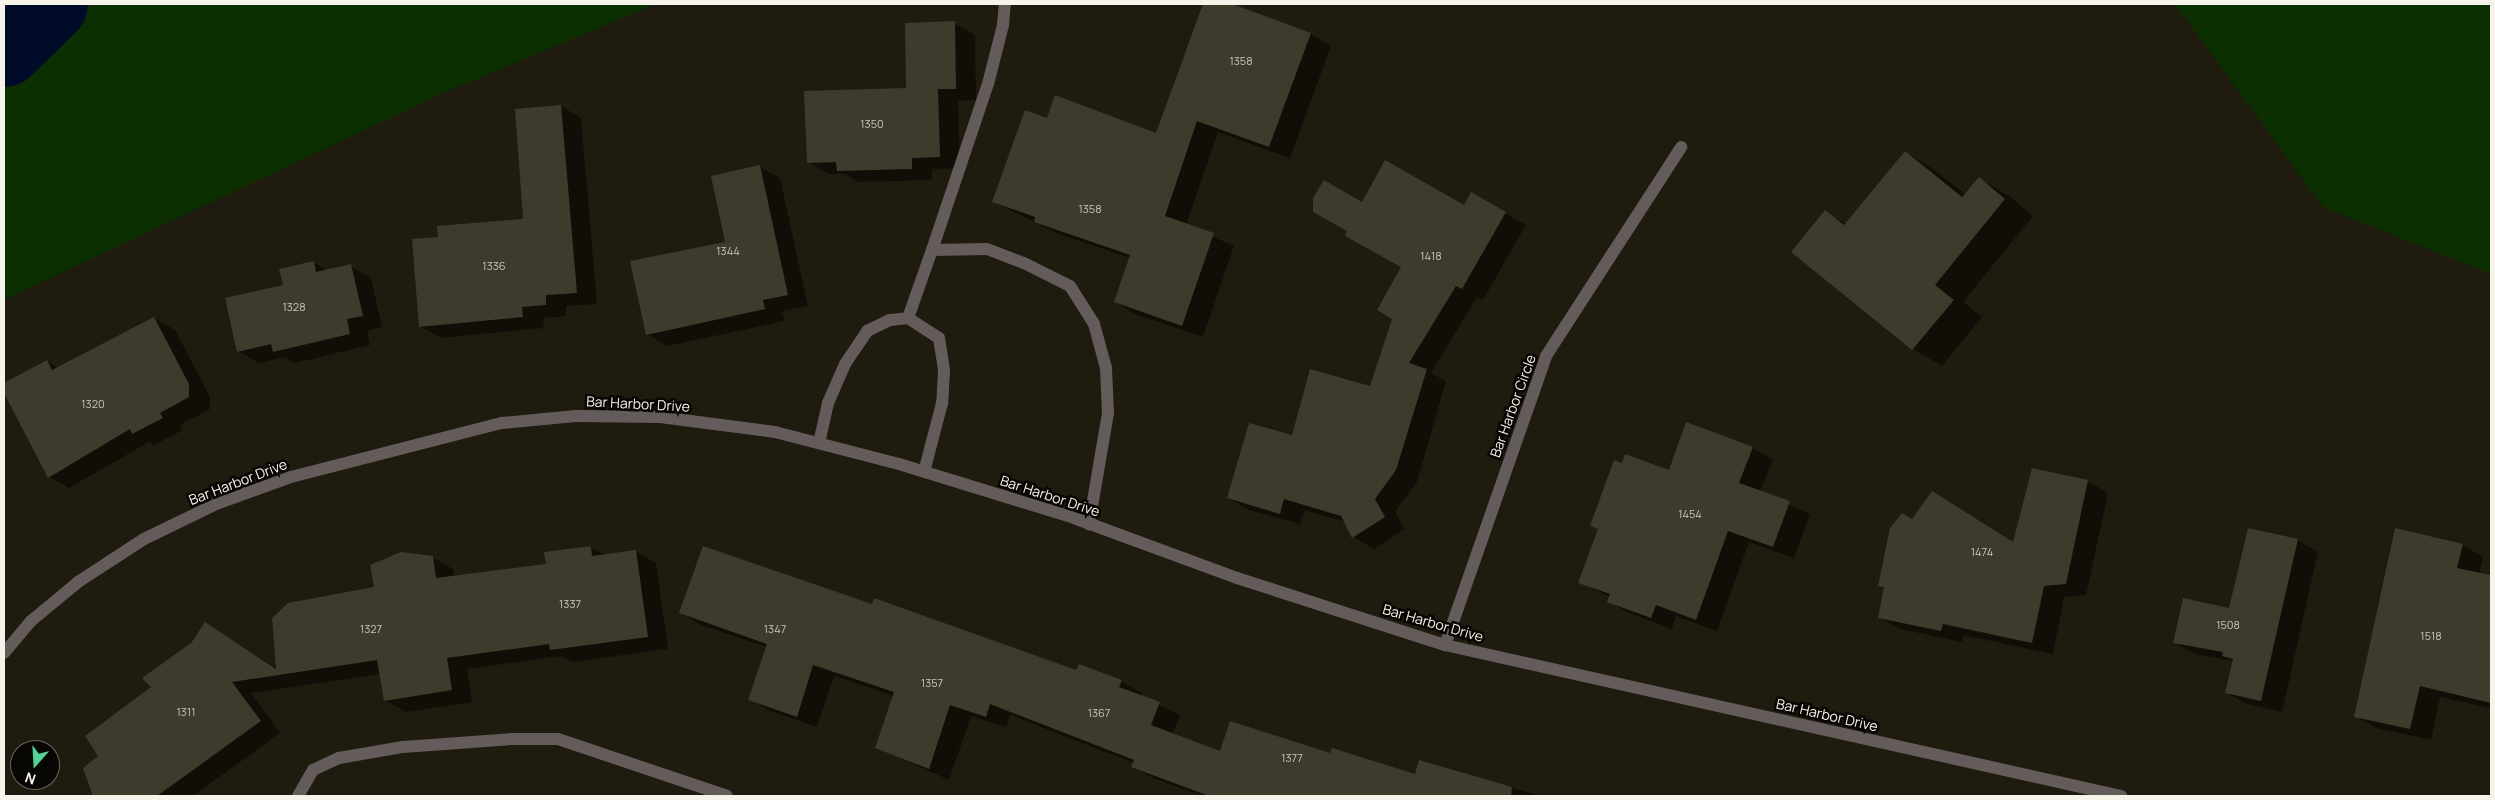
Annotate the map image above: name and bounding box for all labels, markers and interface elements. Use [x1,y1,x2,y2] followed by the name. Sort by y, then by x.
[1229,54,1253,68] house number: 1358
[860,117,884,131] house number: 1350
[1078,202,1102,216] house number: 1358
[716,244,740,258] house number: 1344
[1420,249,1442,263] house number: 1418
[482,259,506,273] house number: 1336
[282,300,306,314] house number: 1328
[1487,352,1539,460] street label: Bar Harbor Circle
[586,393,690,415] street label: Bar Harbor Drive
[81,397,105,411] house number: 1320
[187,456,289,508] street label: Bar Harbor Drive
[998,472,1102,520] street label: Bar Harbor Drive
[1678,507,1702,521] house number: 1454
[1971,545,1993,559] house number: 1474
[559,597,581,611] house number: 1337
[1381,601,1485,645] street label: Bar Harbor Drive
[2216,618,2240,632] house number: 1508
[360,622,382,636] house number: 1327
[764,622,786,636] house number: 1347
[2420,629,2442,643] house number: 1518
[921,676,943,690] house number: 1357
[1775,695,1879,735] street label: Bar Harbor Drive
[177,705,195,719] house number: 1311
[1088,706,1110,720] house number: 1367
[10,740,60,790] north arrow
[1281,751,1303,765] house number: 1377
[22,768,38,789] text: N

